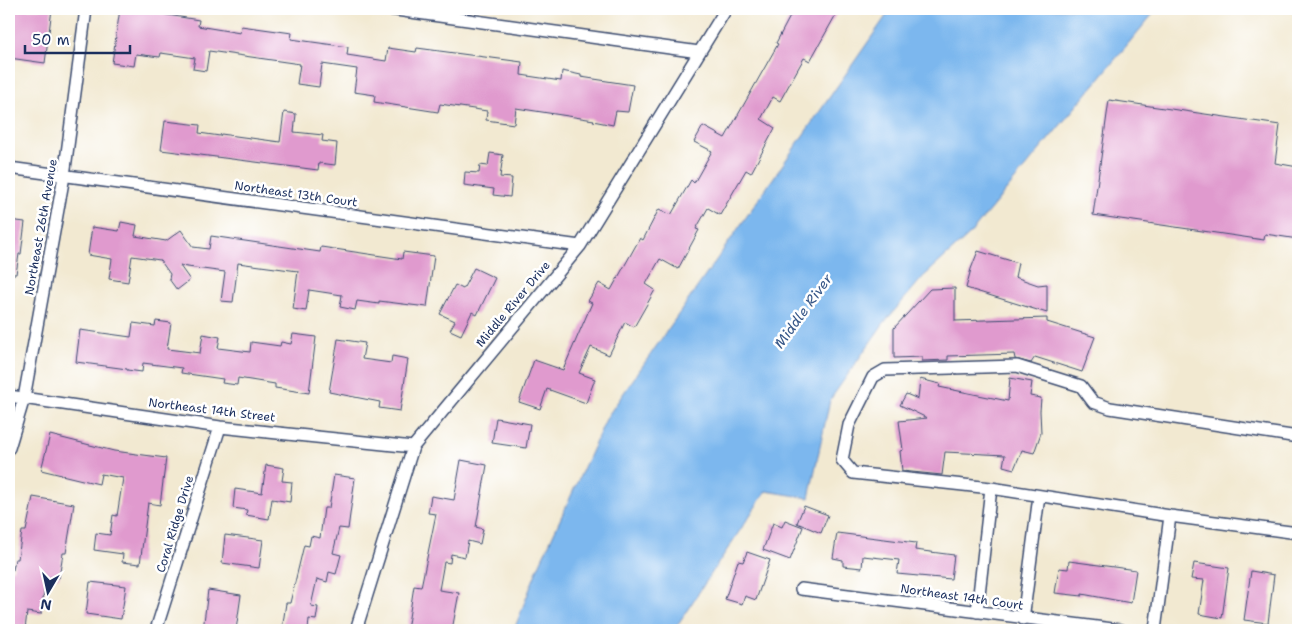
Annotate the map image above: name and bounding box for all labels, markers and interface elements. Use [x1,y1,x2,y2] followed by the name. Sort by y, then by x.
[25,22,130,54] scale bar
[32,30,70,50] text: 50 m
[21,157,61,296] street label: Northeast 26th Avenue
[233,177,359,211] street label: Northeast 13th Court
[472,257,554,350] street label: Middle River Drive
[770,270,836,352] water label: Middle River
[148,394,276,426] street label: Northeast 14th Street
[153,473,197,575] street label: Coral Ridge Drive
[22,566,72,616] north arrow
[899,580,1025,614] street label: Northeast 14th Court
[39,595,53,615] text: N

